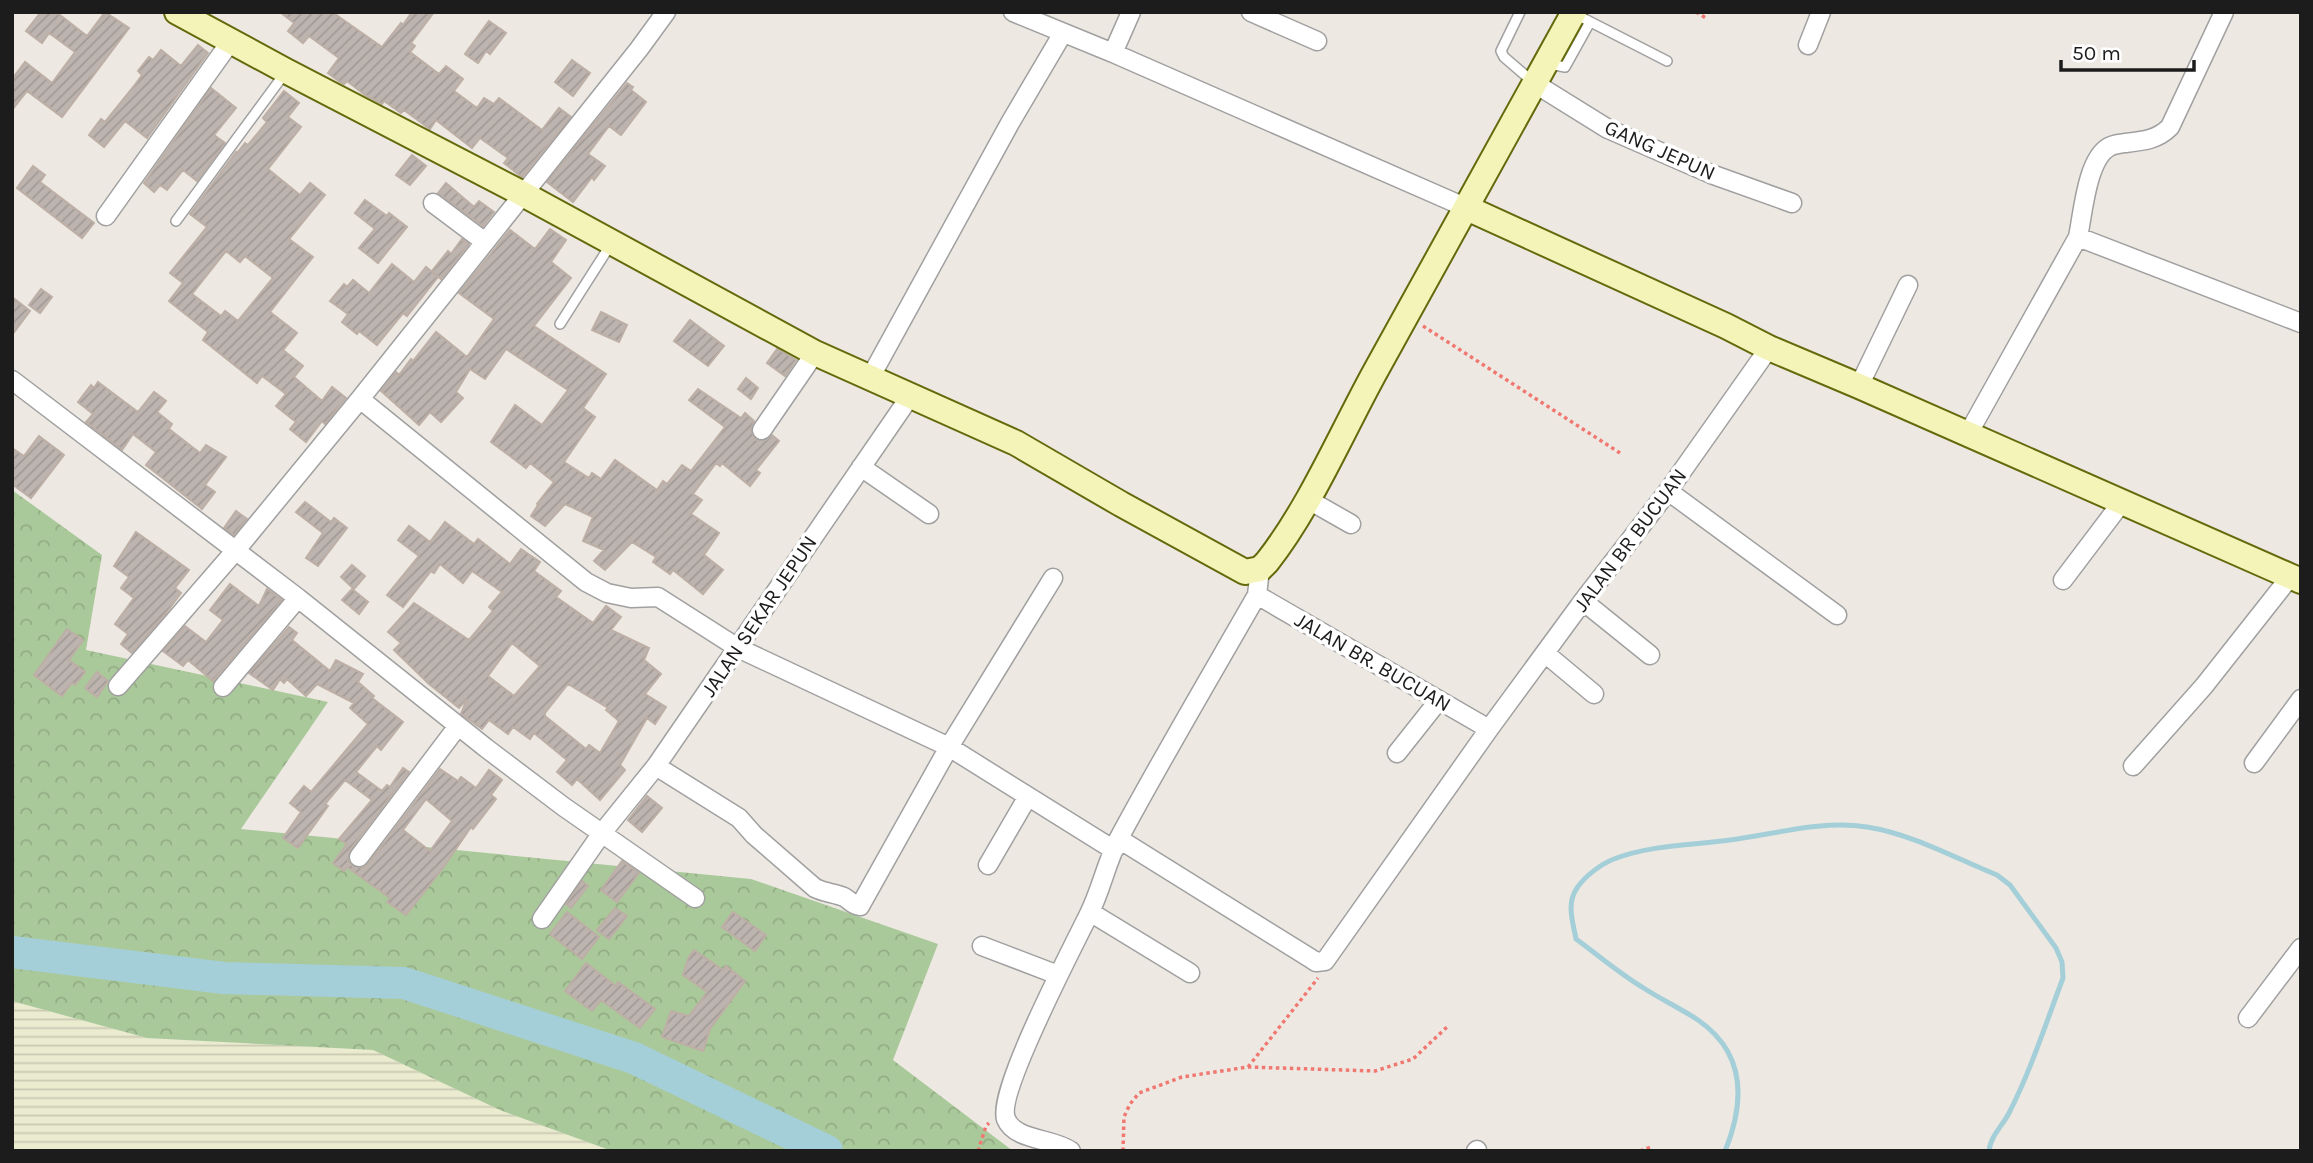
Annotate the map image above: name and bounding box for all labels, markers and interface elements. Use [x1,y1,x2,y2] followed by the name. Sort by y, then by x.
[2061,28,2194,72] scale bar
[2072,41,2121,65] text: 50 m
[1601,115,1719,185] street label: GANG JEPUN
[1569,464,1691,616] street label: JALAN BR BUCUAN
[696,531,822,701] street label: JALAN SEKAR JEPUN
[1291,608,1455,716] street label: JALAN BR. BUCUAN

